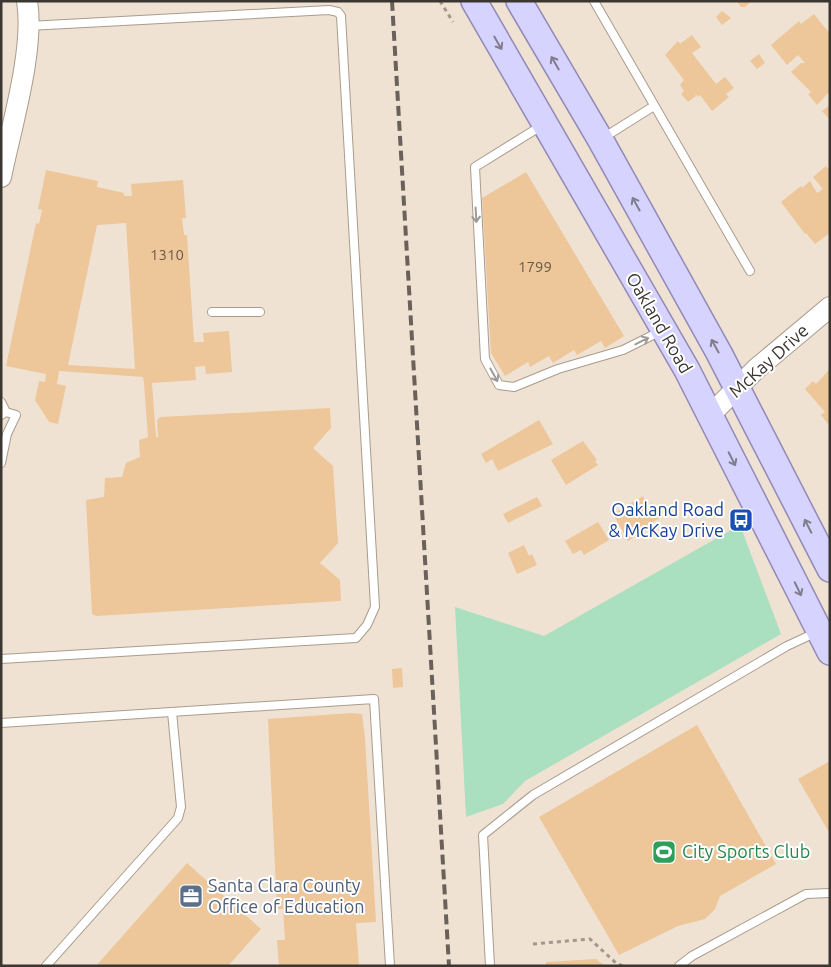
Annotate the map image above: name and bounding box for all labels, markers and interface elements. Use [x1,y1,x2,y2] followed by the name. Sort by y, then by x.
[494,36,504,50] one-way arrow
[549,56,559,70] one-way arrow
[630,197,640,211] one-way arrow
[472,207,481,223] one-way arrow
[150,246,184,263] house number: 1310
[518,258,552,275] house number: 1799
[623,269,697,376] street label: Oakland Road
[725,320,812,401] street label: McKay Drive
[634,336,649,345] one-way arrow
[710,338,720,353] one-way arrow
[489,368,499,382] one-way arrow
[728,451,737,466] one-way arrow
[609,499,724,540] place label: Oakland Road & McKay Drive
[728,507,754,533] bus stop icon: Oakland Road & McKay Drive
[803,519,812,534] one-way arrow
[793,581,803,596] one-way arrow
[651,839,677,865] sports icon: City Sports Club
[682,841,810,861] place label: City Sports Club
[208,875,365,916] place label: Santa Clara County Office of Education
[178,883,204,909] office icon: Santa Clara County Office of Education

